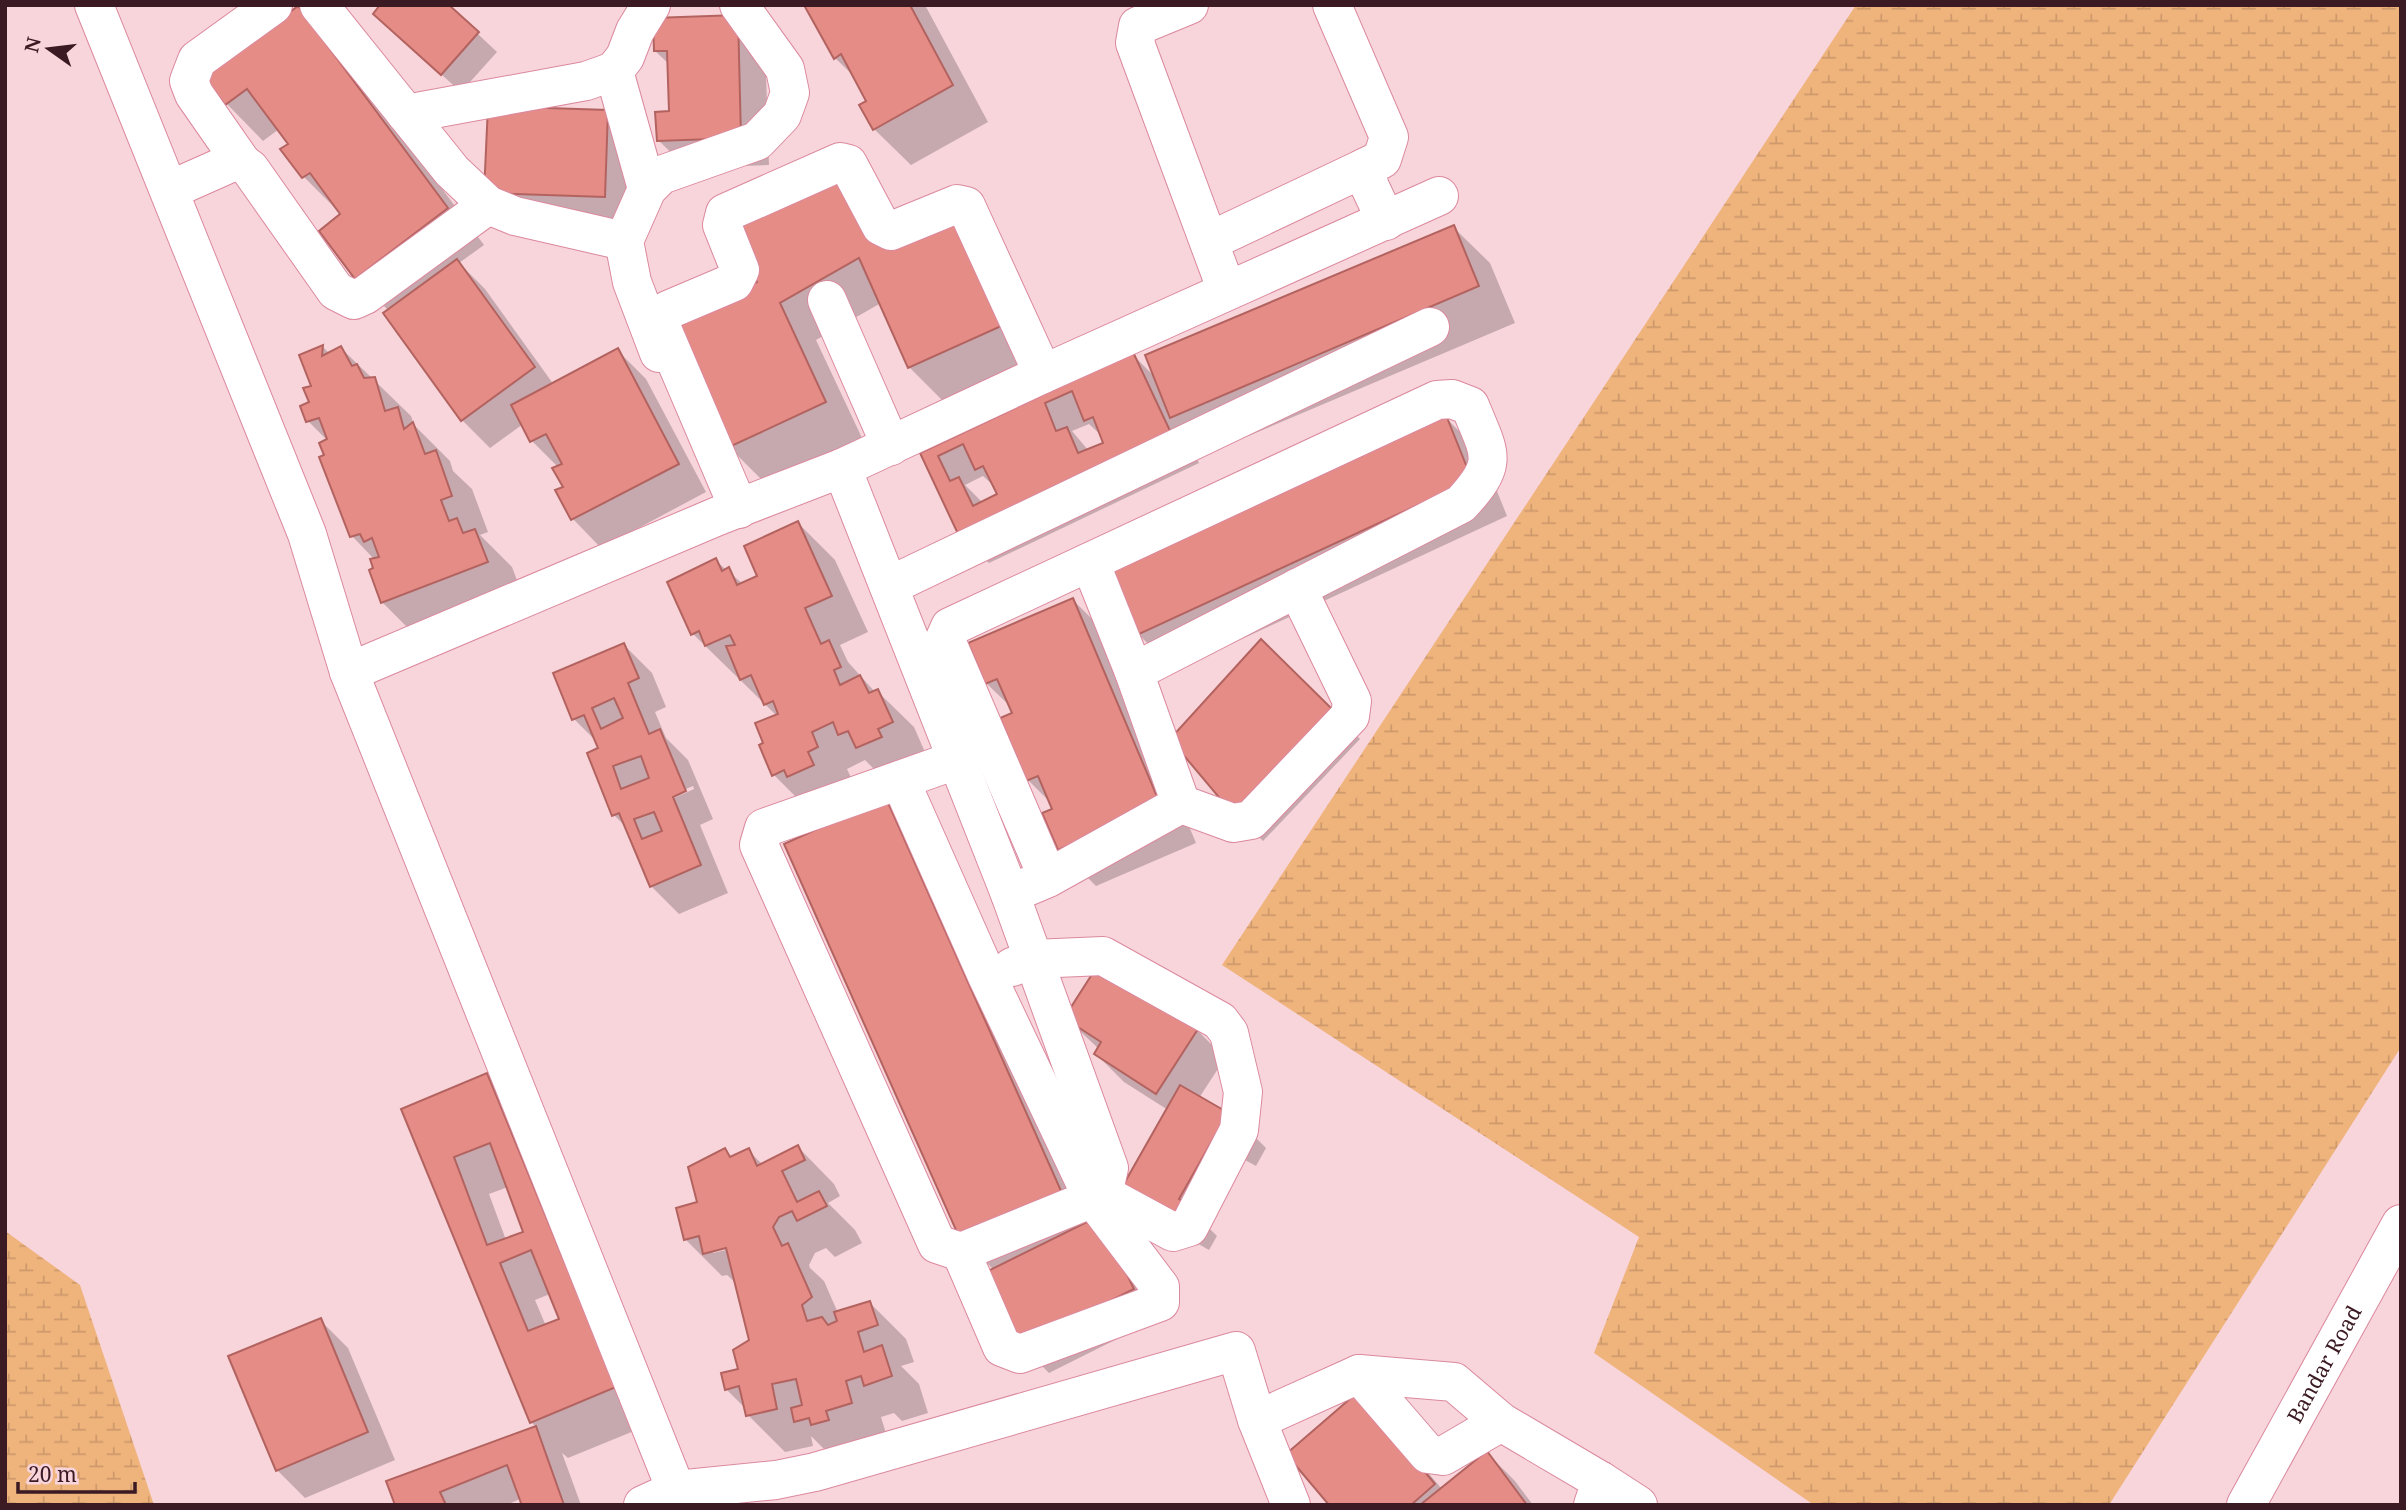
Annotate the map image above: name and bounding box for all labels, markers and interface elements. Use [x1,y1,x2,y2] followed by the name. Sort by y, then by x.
[14,14,84,84] north arrow
[18,34,47,55] text: N
[2280,1300,2367,1428] street label: Bandar Road
[18,1450,135,1494] scale bar
[28,1460,77,1488] text: 20 m

